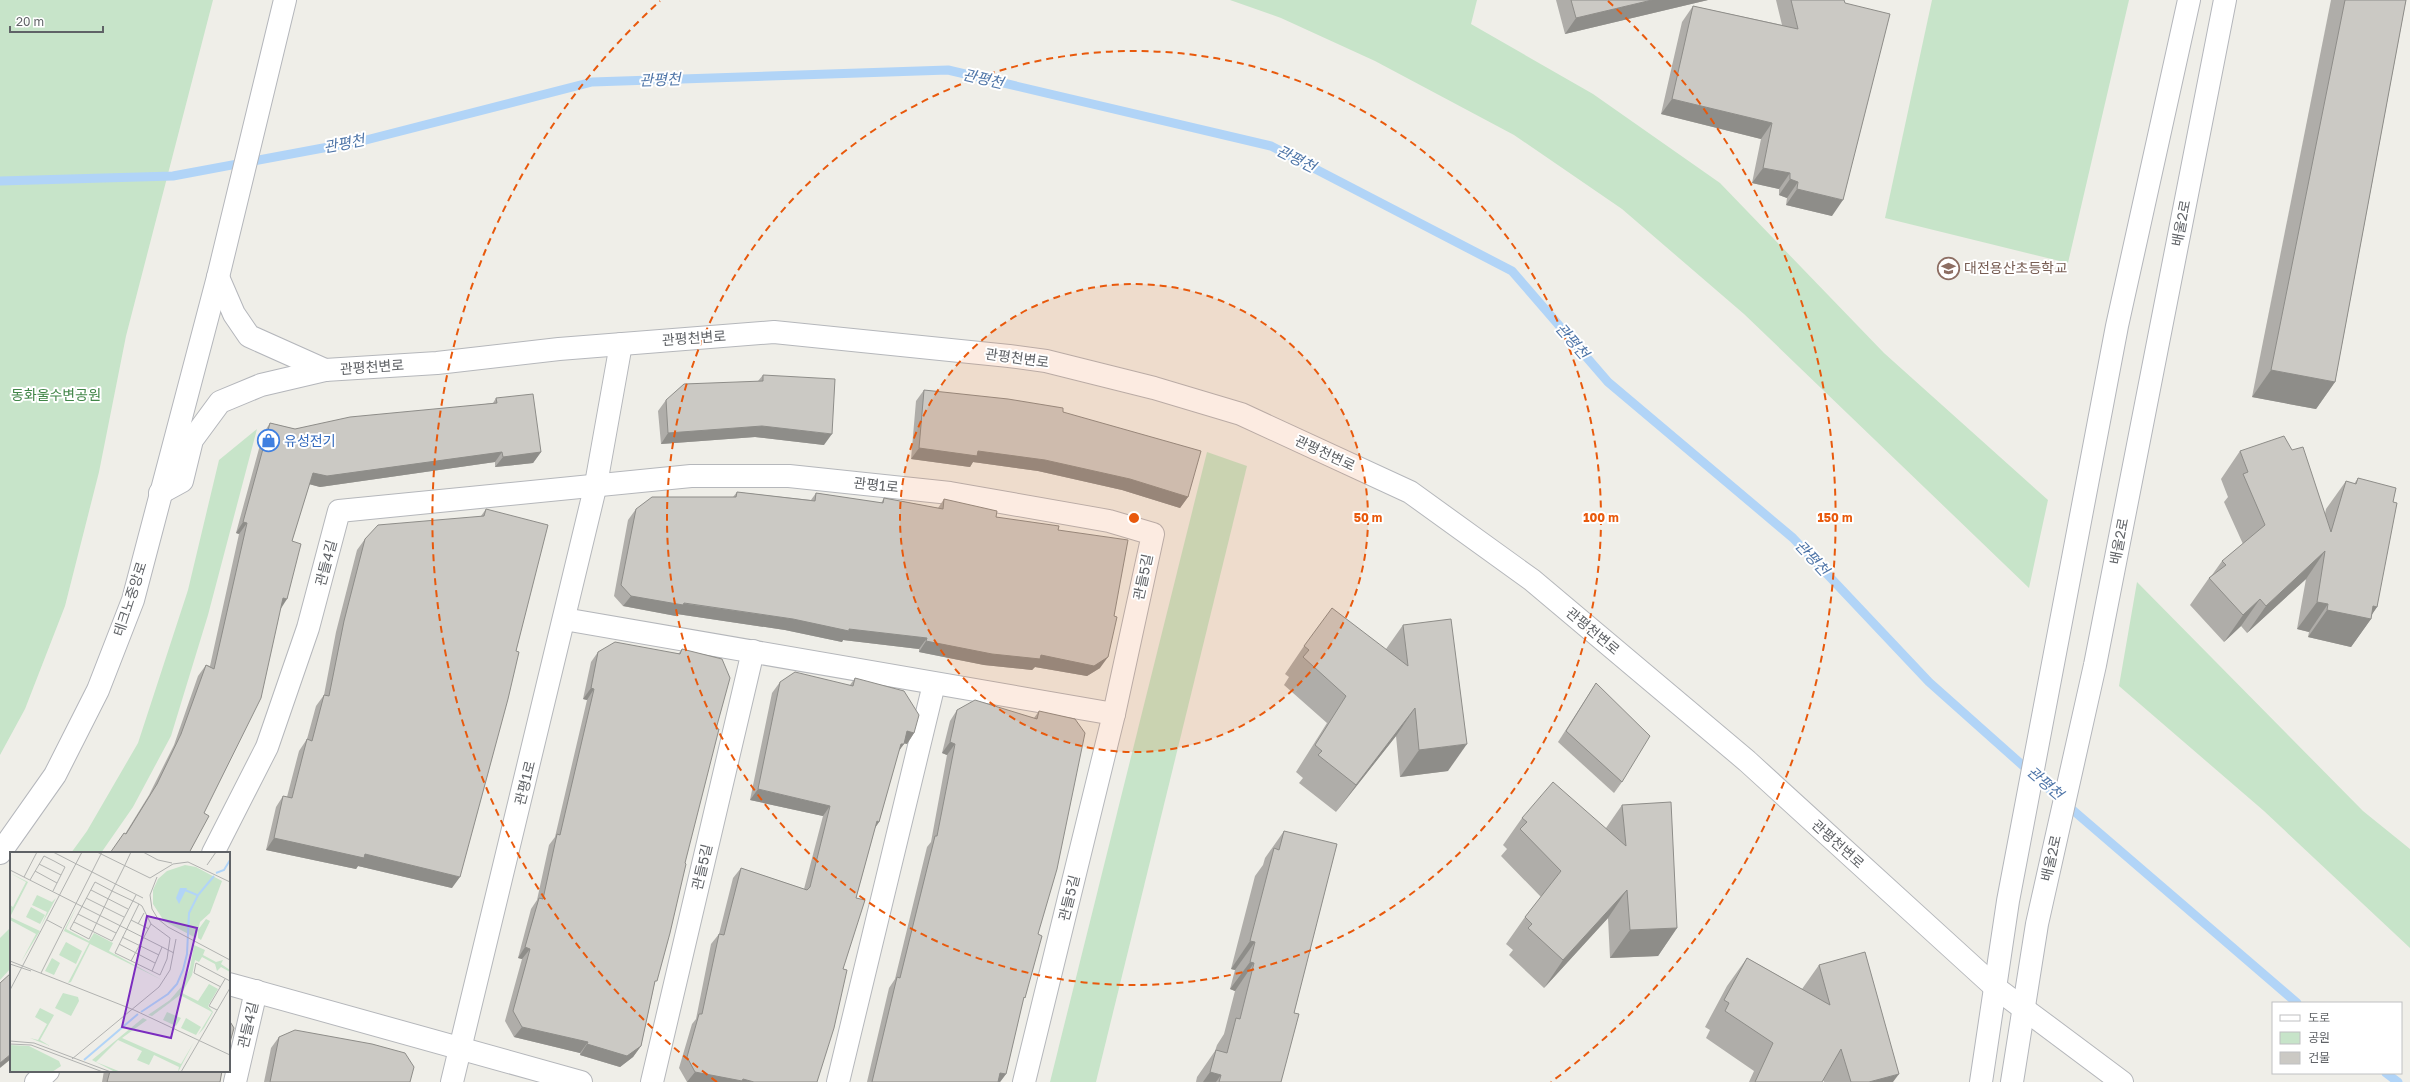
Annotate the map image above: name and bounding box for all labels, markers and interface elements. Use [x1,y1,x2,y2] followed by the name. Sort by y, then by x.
[10,8,103,34] scale bar
[16,14,44,29] text: 20 m
[961,65,1008,92] water label: 관평천
[639,69,683,89] water label: 관평천
[322,130,368,156] water label: 관평천
[1274,141,1321,177] water label: 관평천
[2168,198,2193,247] street label: 배울2로
[1935,255,1961,281] school or university icon: 대전용산초등학교
[1964,259,2067,276] place label: 대전용산초등학교
[1552,319,1595,364] water label: 관평천
[661,327,727,348] street label: 관평천변로
[984,345,1050,370] street label: 관평천변로
[339,356,405,377] street label: 관평천변로
[11,386,101,403] park label: 동화울수변공원
[256,428,282,454] shop icon: 유성전기
[1292,431,1358,474] street label: 관평천변로
[284,432,336,449] place label: 유성전기
[853,474,900,495] street label: 관평1로
[1354,510,1382,525] text: 50 m
[1583,510,1619,525] text: 100 m
[1818,510,1852,525] text: 150 m
[1127,511,1141,525] centre of rings
[2106,516,2131,565] street label: 배울2로
[1792,536,1835,580] water label: 관평천
[311,538,340,588] street label: 관들4길
[1129,552,1156,602] street label: 관들5길
[109,559,150,638] street label: 테크노중앙로
[1563,603,1624,658] street label: 관평천변로
[511,759,538,807] street label: 관평1로
[2024,762,2069,804] water label: 관평천
[1809,816,1868,872] street label: 관평천변로
[2037,833,2064,883] street label: 배울2로
[688,842,715,892] street label: 관들5길
[10,852,230,1072] inset map
[1055,873,1082,923] street label: 관들5길
[234,1000,261,1050] street label: 관들4길
[2272,1002,2402,1074] legend
[2308,1010,2330,1025] text: 도로
[2308,1030,2330,1045] text: 공원
[2308,1050,2330,1065] text: 건물

